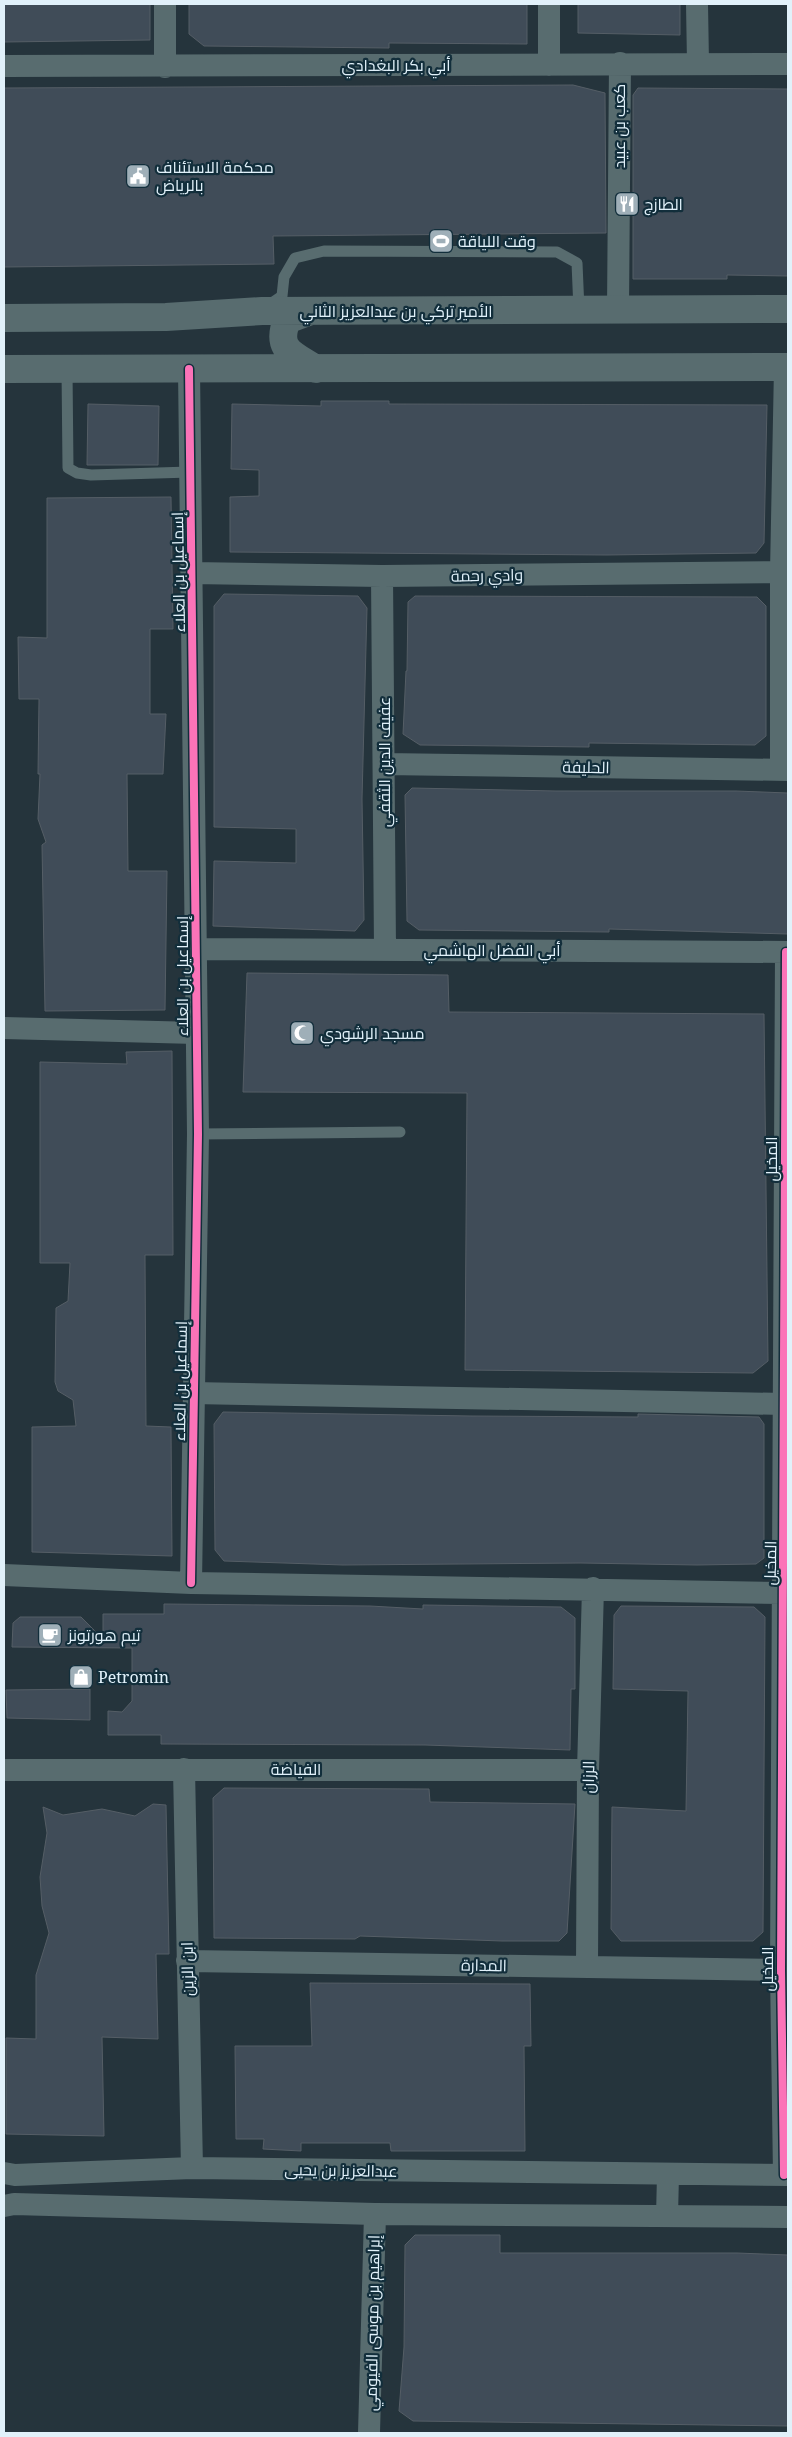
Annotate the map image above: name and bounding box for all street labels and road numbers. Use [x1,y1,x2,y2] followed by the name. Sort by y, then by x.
[341,54,451,79] street label: أبي بكر البغدادي
[608,84,630,168] street label: كعب بن عبيد
[299,300,493,325] street label: الأمير تركي بن عبدالعزيز الثاني
[166,512,190,632] street label: إسماعيل بن العلاء
[451,563,523,590] street label: وادي رحمة
[373,697,398,827] street label: عفيف الدين الثقفي
[562,756,610,778] street label: الحليفة
[171,916,193,1036] street label: إسماعيل بن العلاء
[424,939,560,964] street label: أبي الفضل الهاشمي
[760,1136,782,1182] street label: المخيل
[168,1321,192,1441] street label: إسماعيل بن العلاء
[759,1540,781,1586] street label: المخيل
[271,1758,321,1780] street label: الفياضة
[577,1760,599,1794] street label: الرزان
[176,1942,198,1996] street label: ابن الزين
[756,1946,778,1992] street label: المخيل
[461,1954,507,1976] street label: المدارة
[284,2158,398,2182] street label: عبدالعزيز بن يحيى
[359,2235,388,2411] street label: إبراهيم بن موسى الفيومي

